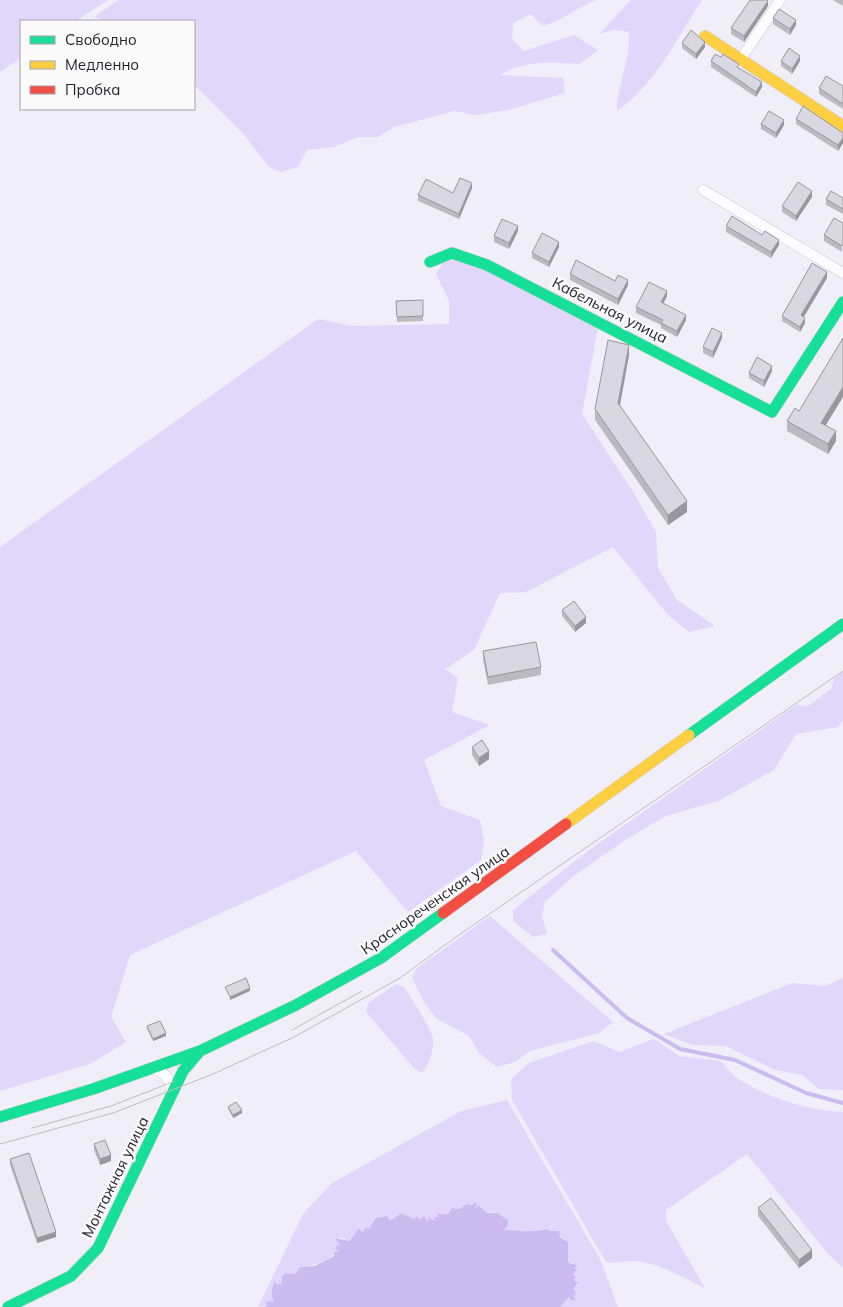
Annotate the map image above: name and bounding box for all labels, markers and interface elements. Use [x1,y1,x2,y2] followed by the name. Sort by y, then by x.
[20,20,195,110] legend
[65,30,137,49] text: Свободно
[65,55,139,74] text: Медленно
[65,80,120,99] text: Пробка
[549,273,671,347] street label: Кабельная улица
[357,841,513,959] street label: Краснореченская улица
[77,1113,153,1241] street label: Монтажная улица

